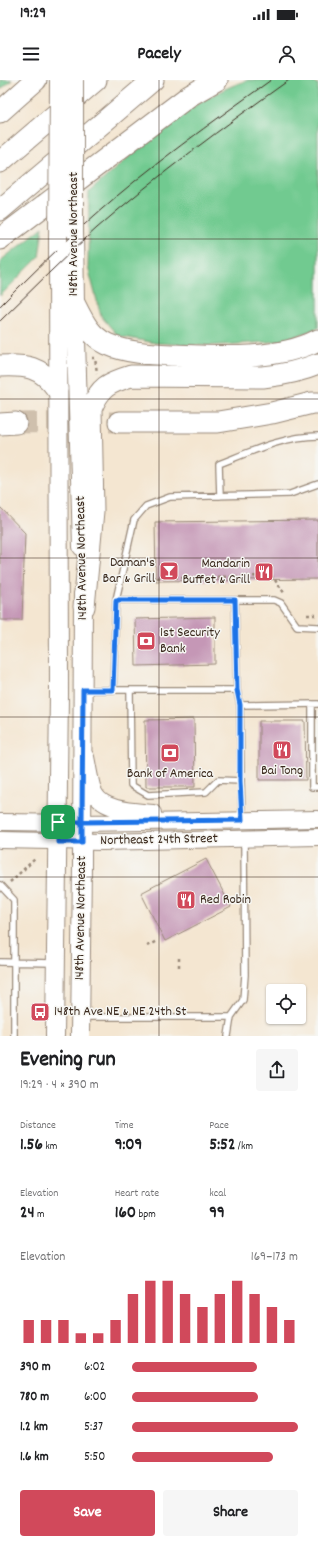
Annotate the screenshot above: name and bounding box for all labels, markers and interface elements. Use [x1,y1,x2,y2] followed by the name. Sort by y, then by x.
[20,3,46,25] text: 19:29
[137,42,181,67] text: Pacely
[20,43,42,65] icon: menu
[276,43,298,65] icon: person
[64,172,84,296] street label: 148th Avenue Northeast
[71,496,93,620] street label: 148th Avenue Northeast
[103,553,156,589] place label: Daman's Bar & Grill
[182,554,251,590] place label: Mandarin Buffet & Grill
[158,560,180,582] bar icon: Daman's Bar & Grill
[253,561,275,583] restaurant icon: Mandarin Buffet & Grill
[160,623,220,659] place label: 1st Security Bank
[135,630,157,652] bank icon: 1st Security Bank
[271,739,293,761] restaurant icon: Bai Tong
[159,742,181,764] bank icon: Bank of America
[261,761,303,781] place label: Bai Tong
[127,764,214,784] place label: Bank of America
[41,805,75,839] pin
[47,811,69,833] icon: arrive
[100,829,218,851] street label: Northeast 24th Street
[70,856,92,980] street label: 148th Avenue Northeast
[175,889,197,911] restaurant icon: Red Robin
[200,890,251,910] place label: Red Robin
[266,984,306,1024] map controls
[266,984,306,1024] button: locate
[29,1001,51,1023] bus stop icon: 148th Ave NE & NE 24th St
[54,1002,187,1022] place label: 148th Ave NE & NE 24th St
[20,1045,116,1076] text: Evening run
[256,1049,298,1091] button: share
[20,1076,99,1095] text: 19:29 · 4 × 390 m
[20,1118,56,1134] text: Distance
[115,1118,133,1134] text: Time
[209,1118,229,1134] text: Pace
[20,1134,43,1158] text: 1.56
[115,1134,142,1158] text: 9:09
[209,1134,235,1158] text: 5:52
[43,1139,57,1155] text: km
[235,1139,253,1155] text: /km
[20,1186,58,1202] text: Elevation
[115,1186,159,1202] text: Heart rate
[209,1186,226,1202] text: kcal
[20,1202,34,1226] text: 24
[115,1202,136,1226] text: 160
[209,1202,225,1226] text: 99
[34,1207,45,1223] text: m
[136,1207,156,1223] text: bpm
[20,1248,65,1267] text: Elevation
[251,1248,298,1267] text: 169–173 m
[20,1358,51,1377] text: 390 m
[84,1358,105,1377] text: 6:02
[20,1388,49,1407] text: 780 m
[84,1388,107,1407] text: 6:00
[20,1418,48,1437] text: 1.2 km
[84,1418,103,1437] text: 5:37
[20,1448,49,1467] text: 1.6 km
[84,1448,105,1467] text: 5:50
[20,1490,155,1536] button: Save
[163,1490,298,1536] button: Share

